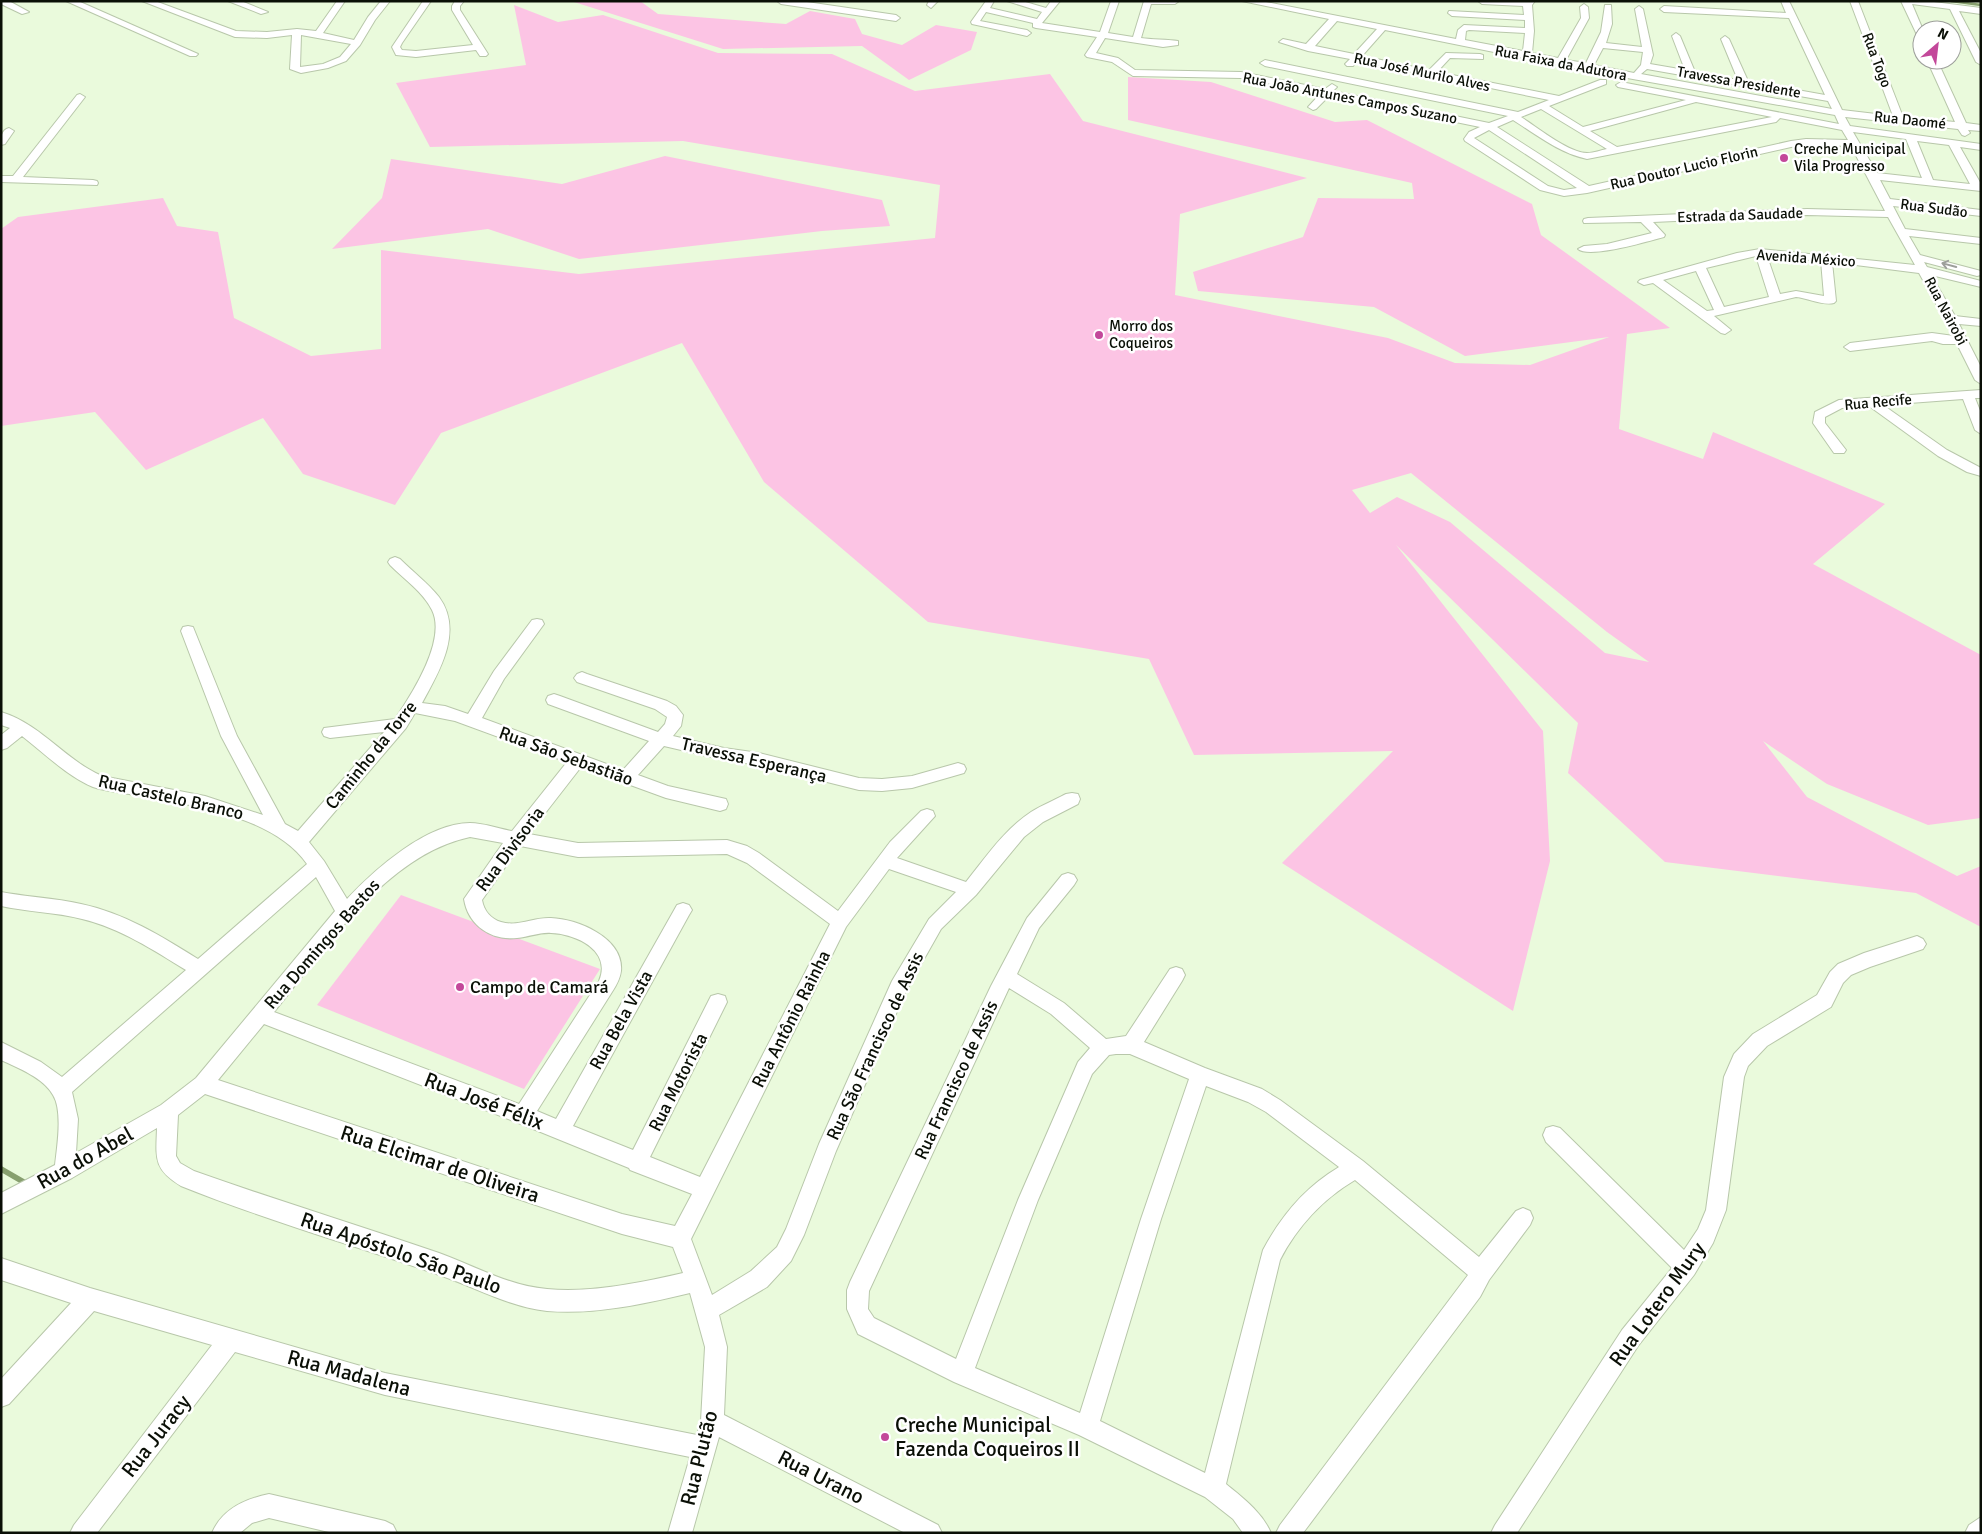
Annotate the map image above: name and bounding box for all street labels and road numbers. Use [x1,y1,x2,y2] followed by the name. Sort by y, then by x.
[1858,30,1896,90] street label: Rua Togo
[1493,41,1629,85] street label: Rua Faixa da Adutora
[1352,49,1492,95] street label: Rua José Murilo Alves
[1676,62,1802,102] street label: Travessa Presidente
[1241,68,1459,128] street label: Rua João Antunes Campos Suzano
[1873,107,1947,133] street label: Rua Daomé
[1608,142,1760,194] street label: Rua Doutor Lucio Florin
[1899,195,1969,221] street label: Rua Sudão
[1677,204,1803,226] street label: Estrada da Saudade
[1756,246,1856,270] street label: Avenida México
[1921,274,1971,348] street label: Rua Nairobi
[1843,390,1913,414] street label: Rua Recife
[321,696,421,814] street label: Caminho da Torre
[496,722,636,790] street label: Rua São Sebastião
[679,733,829,787] street label: Travessa Esperança
[96,770,246,824] street label: Rua Castelo Branco
[471,802,549,896] street label: Rua Divisoria
[259,874,385,1014] street label: Rua Domingos Bastos
[747,947,835,1091] street label: Rua Antônio Rainha
[822,948,928,1144] street label: Rua São Francisco de Assis
[585,966,657,1074] street label: Rua Bela Vista
[909,997,1003,1163] street label: Rua Francisco de Assis
[644,1029,712,1135] street label: Rua Motorista
[421,1066,548,1136] street label: Rua José Félix
[337,1120,543,1208] street label: Rua Elcimar de Oliveira
[32,1121,138,1195] street label: Rua do Abel
[297,1206,505,1300] street label: Rua Apóstolo São Paulo
[1603,1237,1711,1371] street label: Rua Lotero Mury
[284,1344,414,1402] street label: Rua Madalena
[116,1389,196,1482] street label: Rua Juracy
[675,1408,723,1508] street label: Rua Plutão
[773,1444,869,1510] street label: Rua Urano

